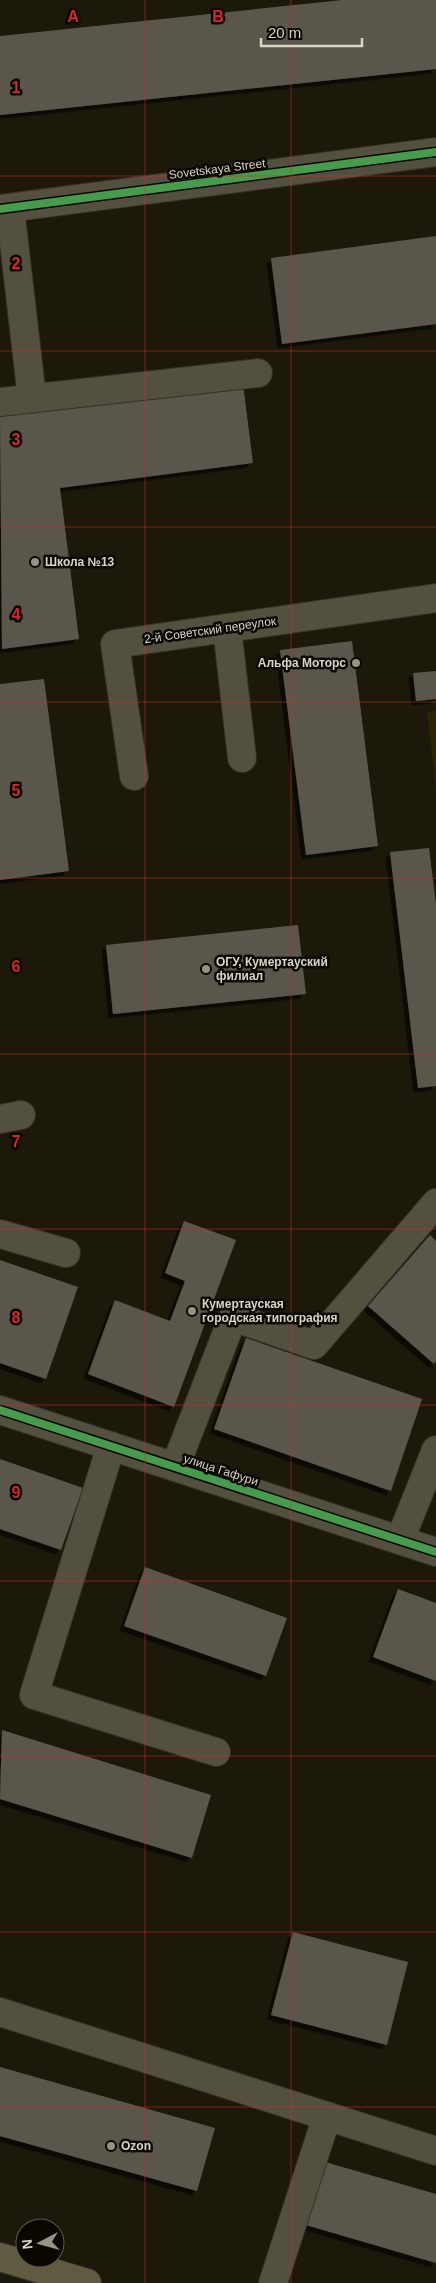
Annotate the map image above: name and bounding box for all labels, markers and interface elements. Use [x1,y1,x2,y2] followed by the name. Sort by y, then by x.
[67,8,79,25] text: A
[212,8,224,25] text: B
[261,15,362,47] scale bar
[268,24,301,41] text: 20 m
[12,79,21,96] text: 1
[168,156,267,182] street label: Sovetskaya Street
[12,255,21,272] text: 2
[12,431,21,448] text: 3
[45,555,115,569] place label: Школа №13
[29,556,41,568] marker: Школа №13
[12,606,21,623] text: 4
[143,614,278,646] street label: 2-й Советский переулок
[258,656,346,670] place label: Альфа Моторс
[350,657,362,669] marker: Альфа Моторс
[12,782,21,799] text: 5
[216,955,328,983] place label: ОГУ, Кумертауский филиал
[12,958,21,975] text: 6
[200,963,212,975] marker: ОГУ, Кумертауский филиал
[12,1133,21,1150] text: 7
[202,1297,338,1325] place label: Кумертауская городская типография
[186,1305,198,1317] marker: Кумертауская городская типография
[12,1309,21,1326] text: 8
[182,1451,260,1489] street label: улица Гафури
[12,1484,21,1501] text: 9
[121,2139,151,2153] place label: Ozon
[105,2140,117,2152] marker: Ozon
[15,2218,65,2268] north arrow
[19,2238,36,2250] text: N

